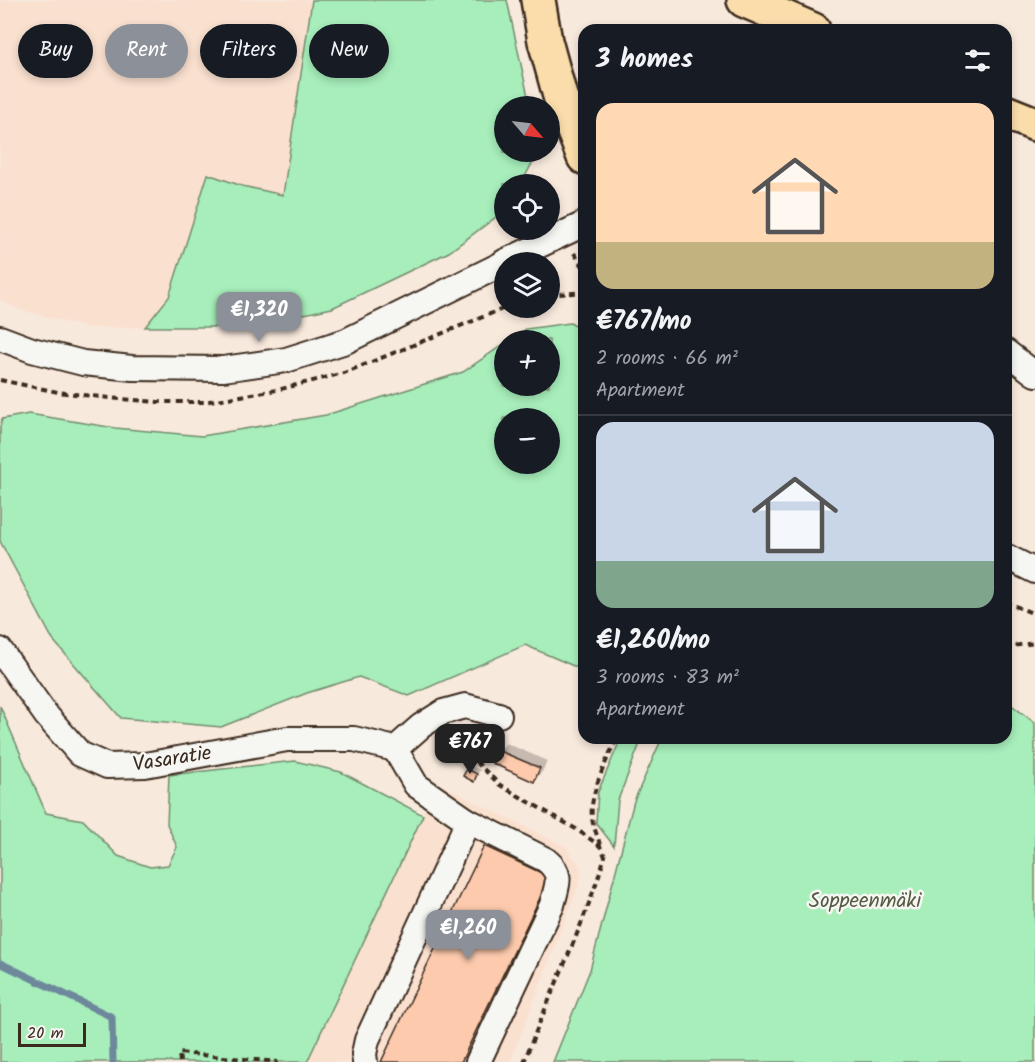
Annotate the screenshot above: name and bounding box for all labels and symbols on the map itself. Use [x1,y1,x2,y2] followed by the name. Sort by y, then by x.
[494,96,560,162] north arrow
[210,292,308,343] pin: €1,320
[434,724,506,775] pin: €767
[131,737,214,782] street label: Vasaratie
[809,885,922,918] park label: Soppeenmäki
[419,910,517,961] pin: €1,260
[18,1020,86,1048] scale bar

